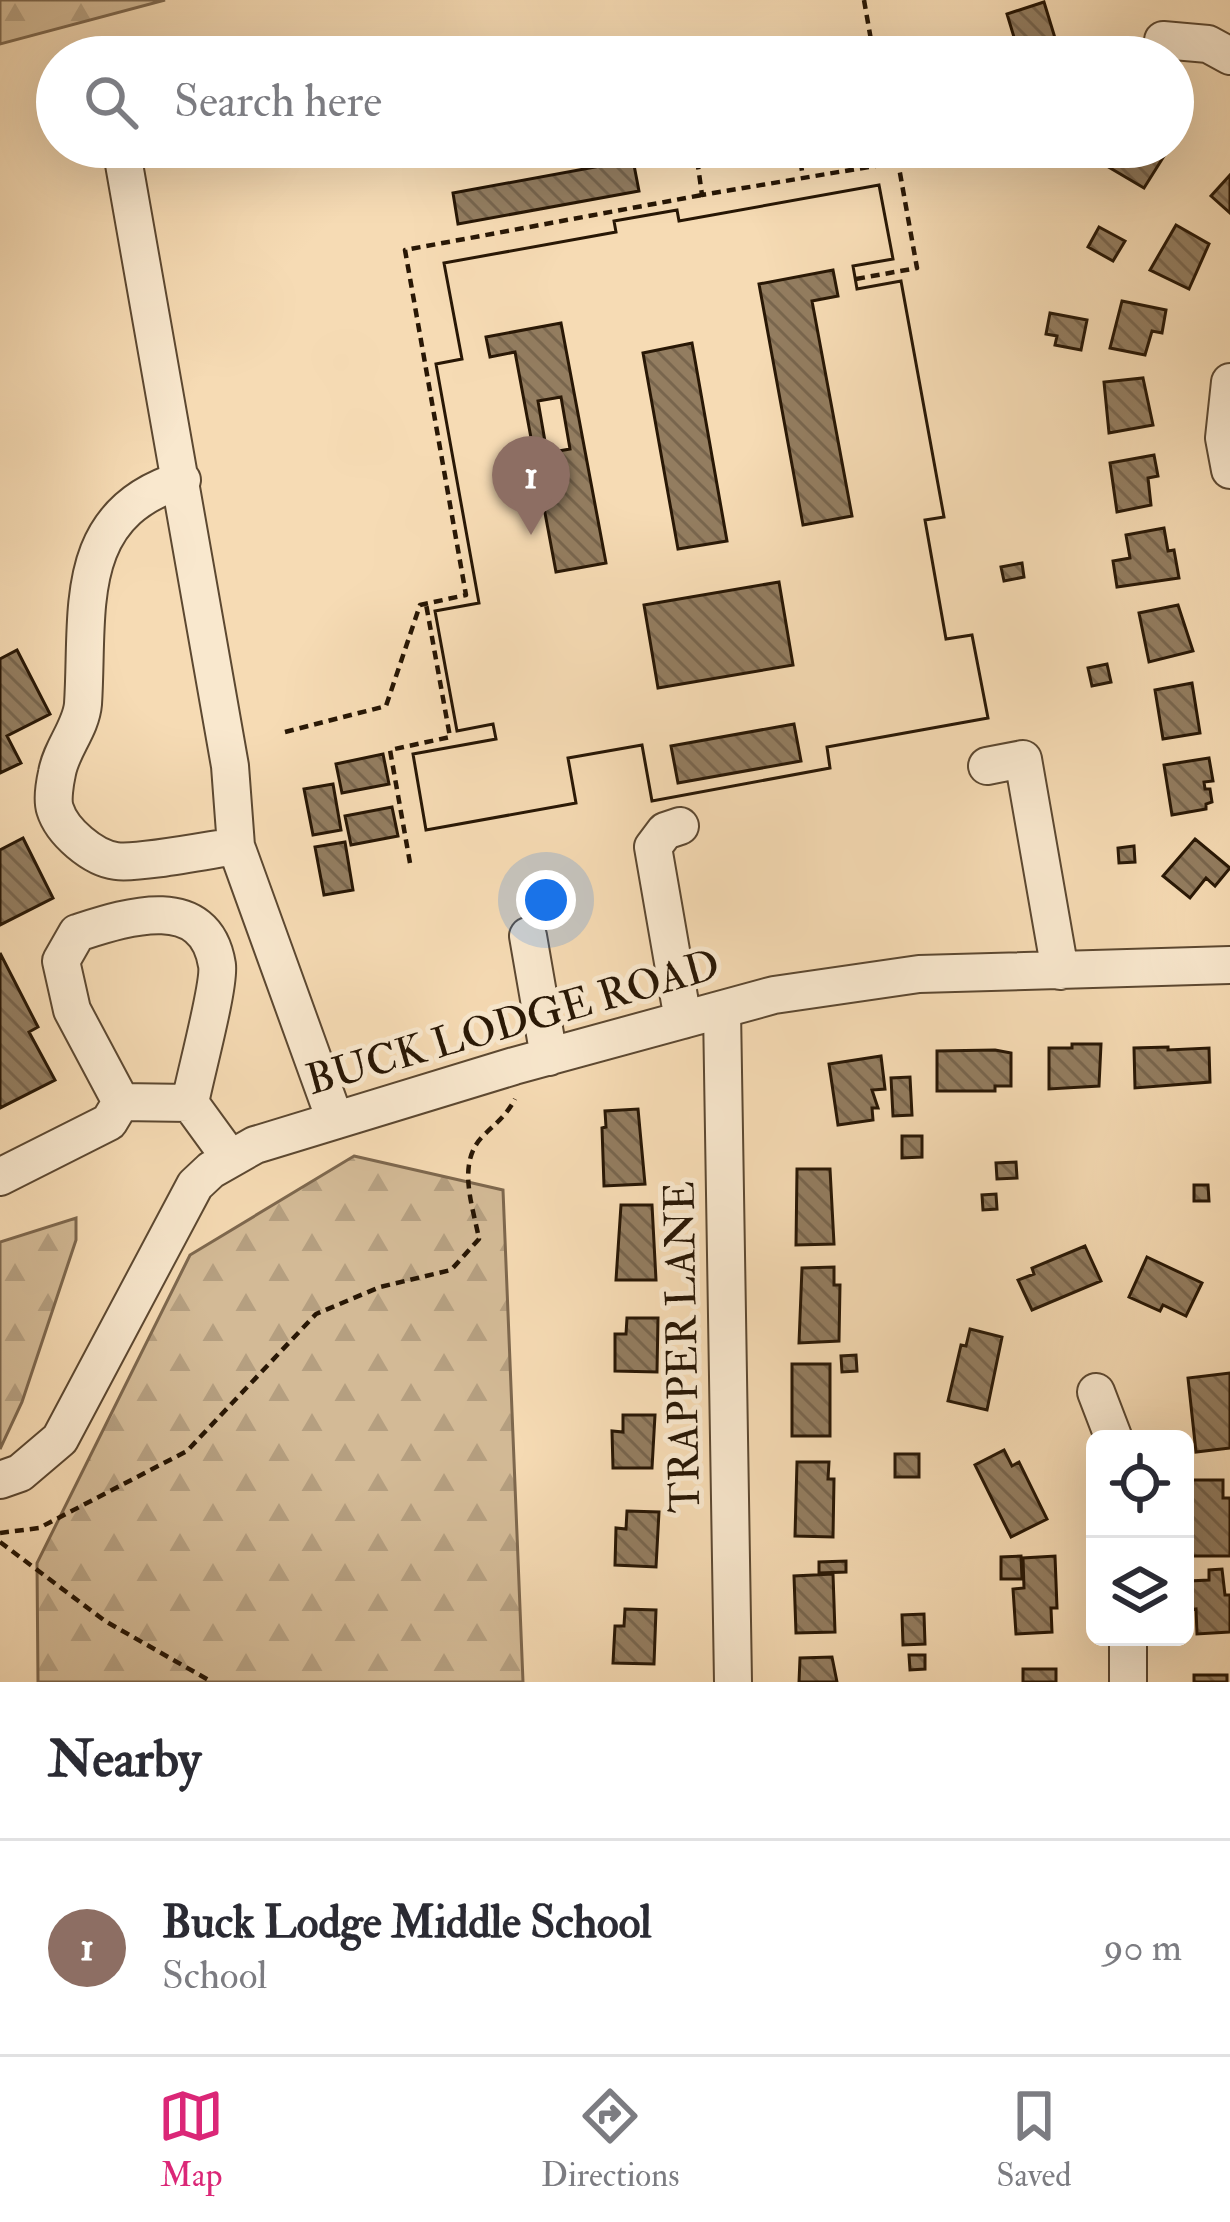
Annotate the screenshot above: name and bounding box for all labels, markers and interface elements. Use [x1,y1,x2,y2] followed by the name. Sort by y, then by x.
[36,36,1194,168] search box
[78,69,144,135] icon: search
[174,74,382,130] text: Search here
[492,436,570,535] pin: 1
[516,870,576,930] your location
[300,939,726,1107] street label: BUCK LODGE ROAD
[654,1181,712,1513] street label: TRAPPER LANE
[1086,1430,1194,1646] map controls
[1086,1430,1194,1538] button: locate
[1086,1538,1194,1646] button: layers
[48,1728,201,1792] text: Nearby
[162,1895,652,1951] text: Buck Lodge Middle School
[80,1923,94,1972] text: 1
[1104,1923,1182,1972] text: 90 m
[162,1951,267,2000] text: School
[158,2083,224,2196] tab: Map
[541,2083,680,2196] tab: Directions
[996,2083,1072,2196] tab: Saved

